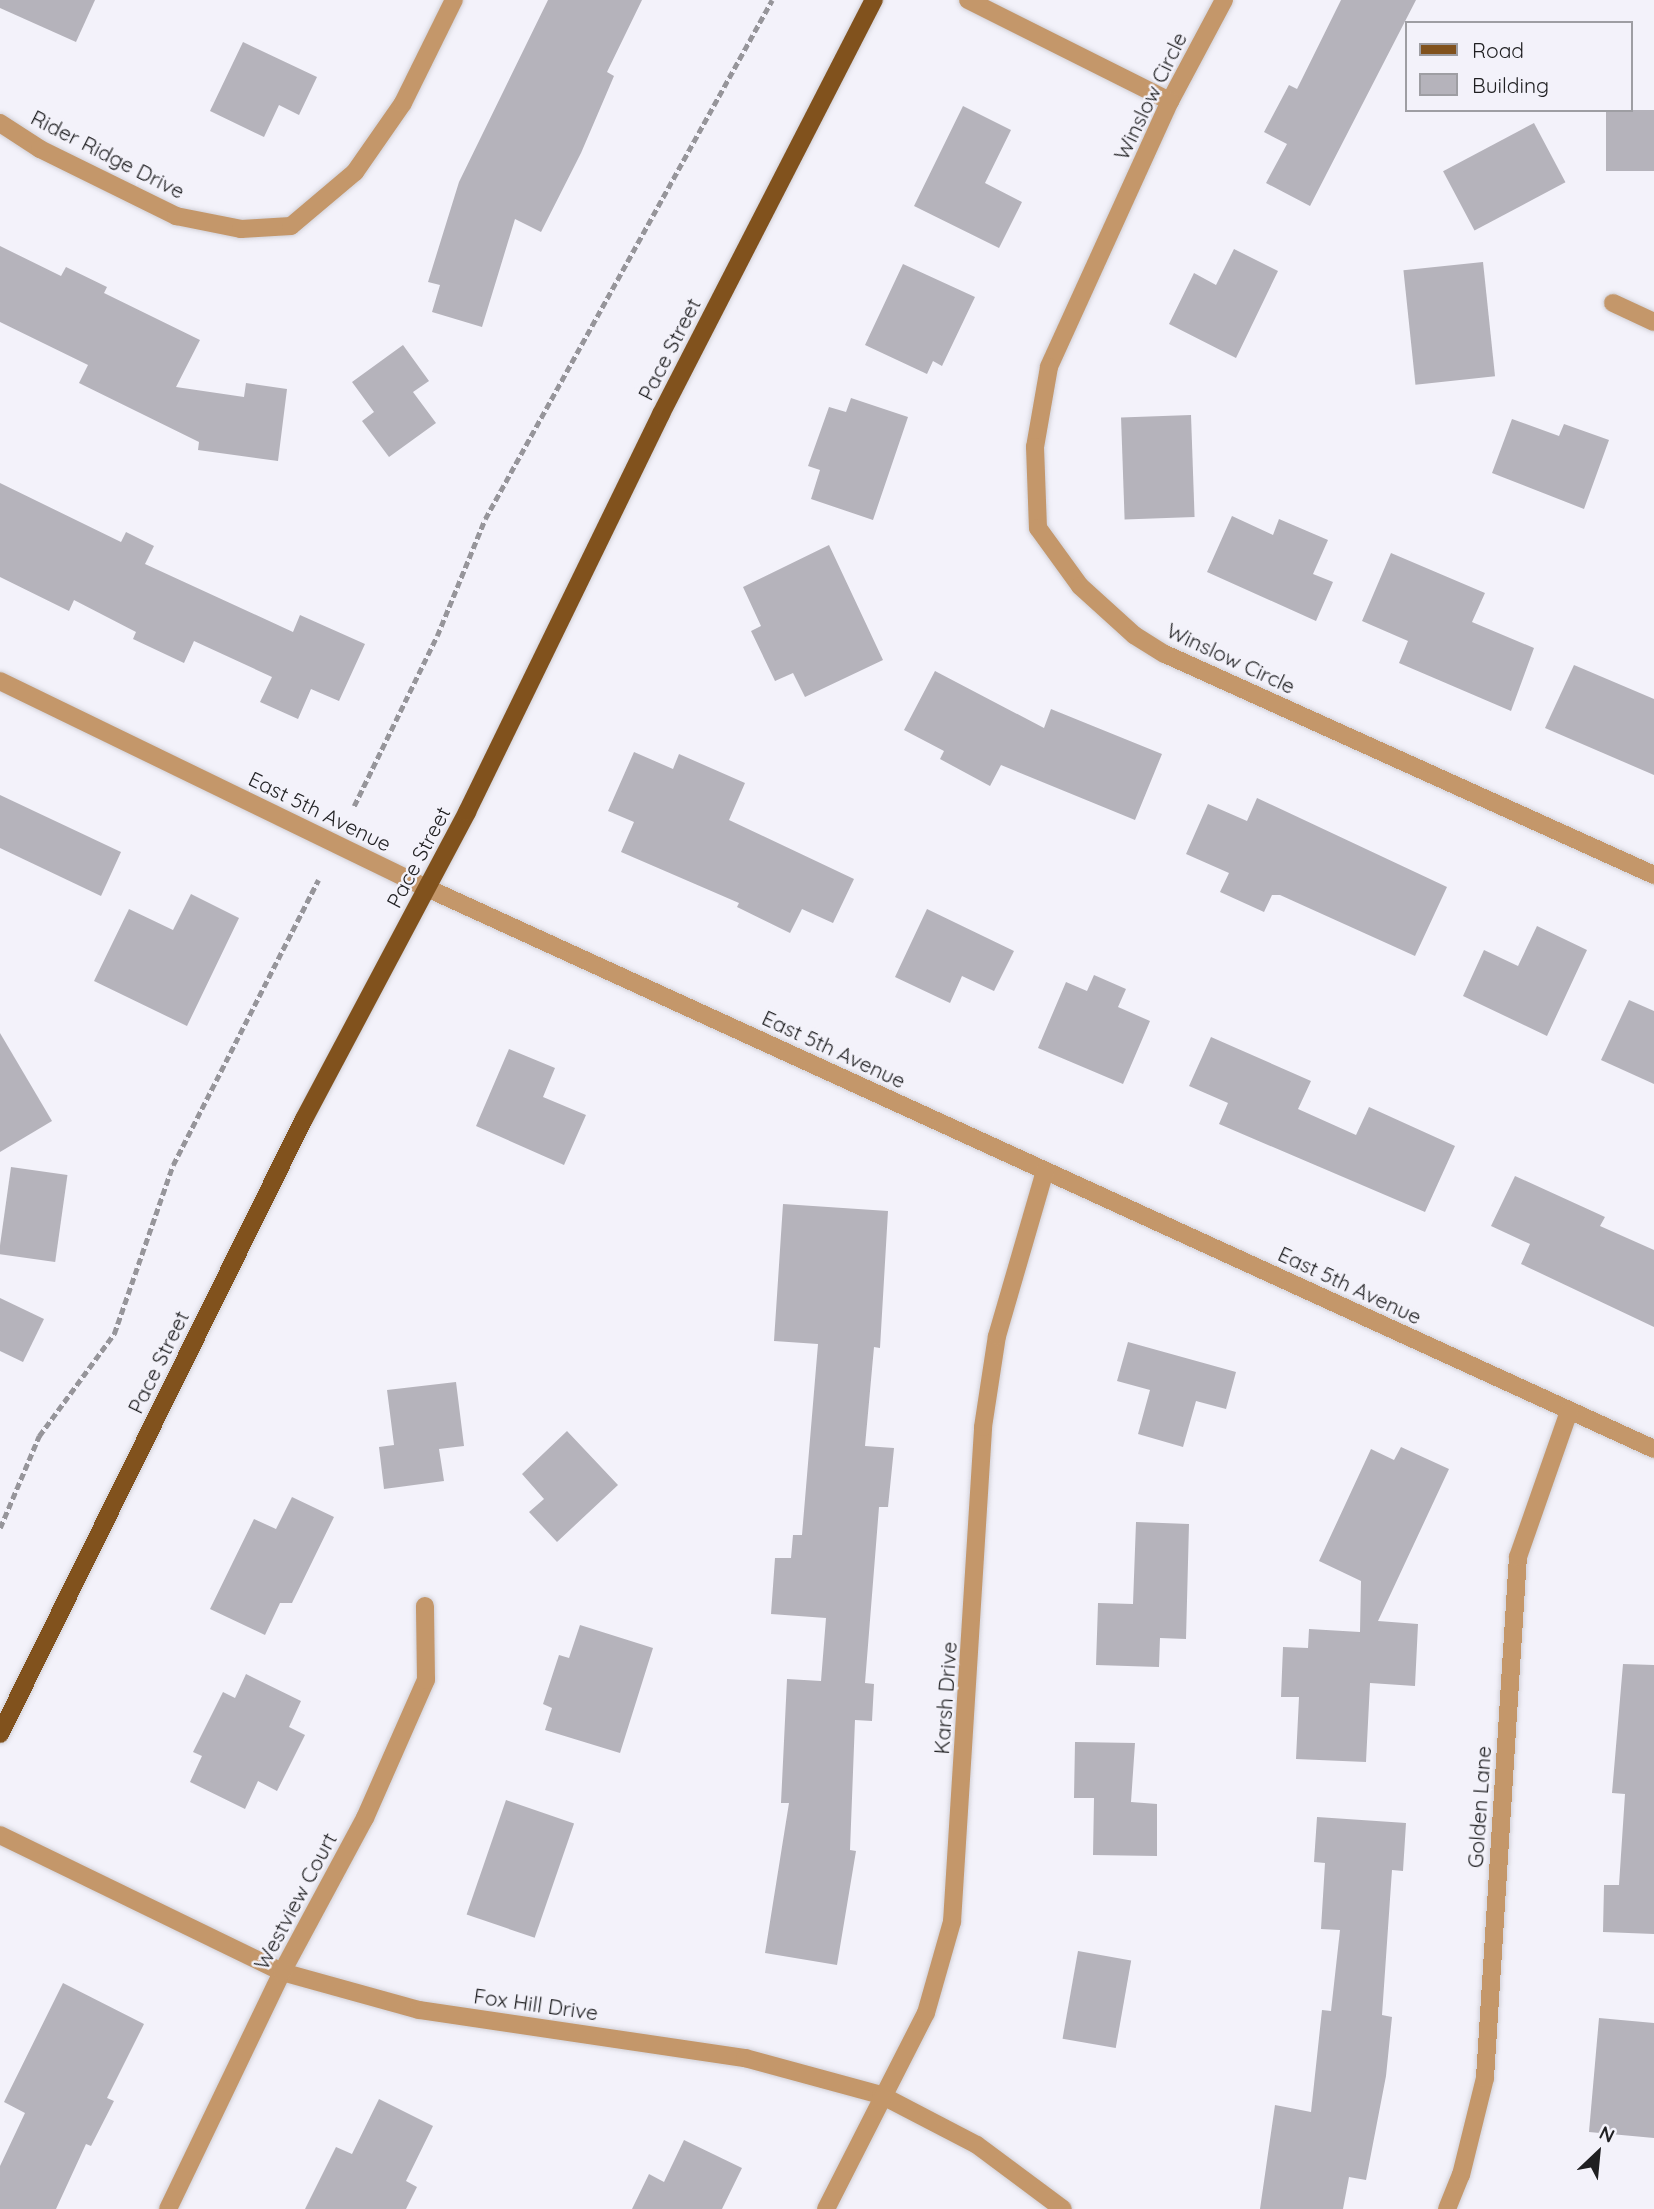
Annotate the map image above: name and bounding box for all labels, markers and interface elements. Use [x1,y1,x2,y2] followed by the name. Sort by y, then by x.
[1406,21,1633,112] legend
[1108,28,1192,164] street label: Winslow Circle
[1472,37,1524,63] text: Road
[1472,72,1549,98] text: Building
[27,104,189,204] street label: Rider Ridge Drive
[633,294,705,404] street label: Pace Street
[1163,617,1299,699] street label: Winslow Circle
[245,766,395,856] street label: East 5th Avenue
[381,802,455,912] street label: Pace Street
[758,1005,910,1093] street label: East 5th Avenue
[1274,1241,1426,1329] street label: East 5th Avenue
[122,1307,194,1417] street label: Pace Street
[928,1641,962,1755] street label: Karsh Drive
[1462,1745,1496,1869] street label: Golden Lane
[248,1828,342,1974] street label: Westview Court
[472,1983,600,2025] street label: Fox Hill Drive
[1563,2118,1633,2188] north arrow
[1596,2120,1619,2148] text: N

